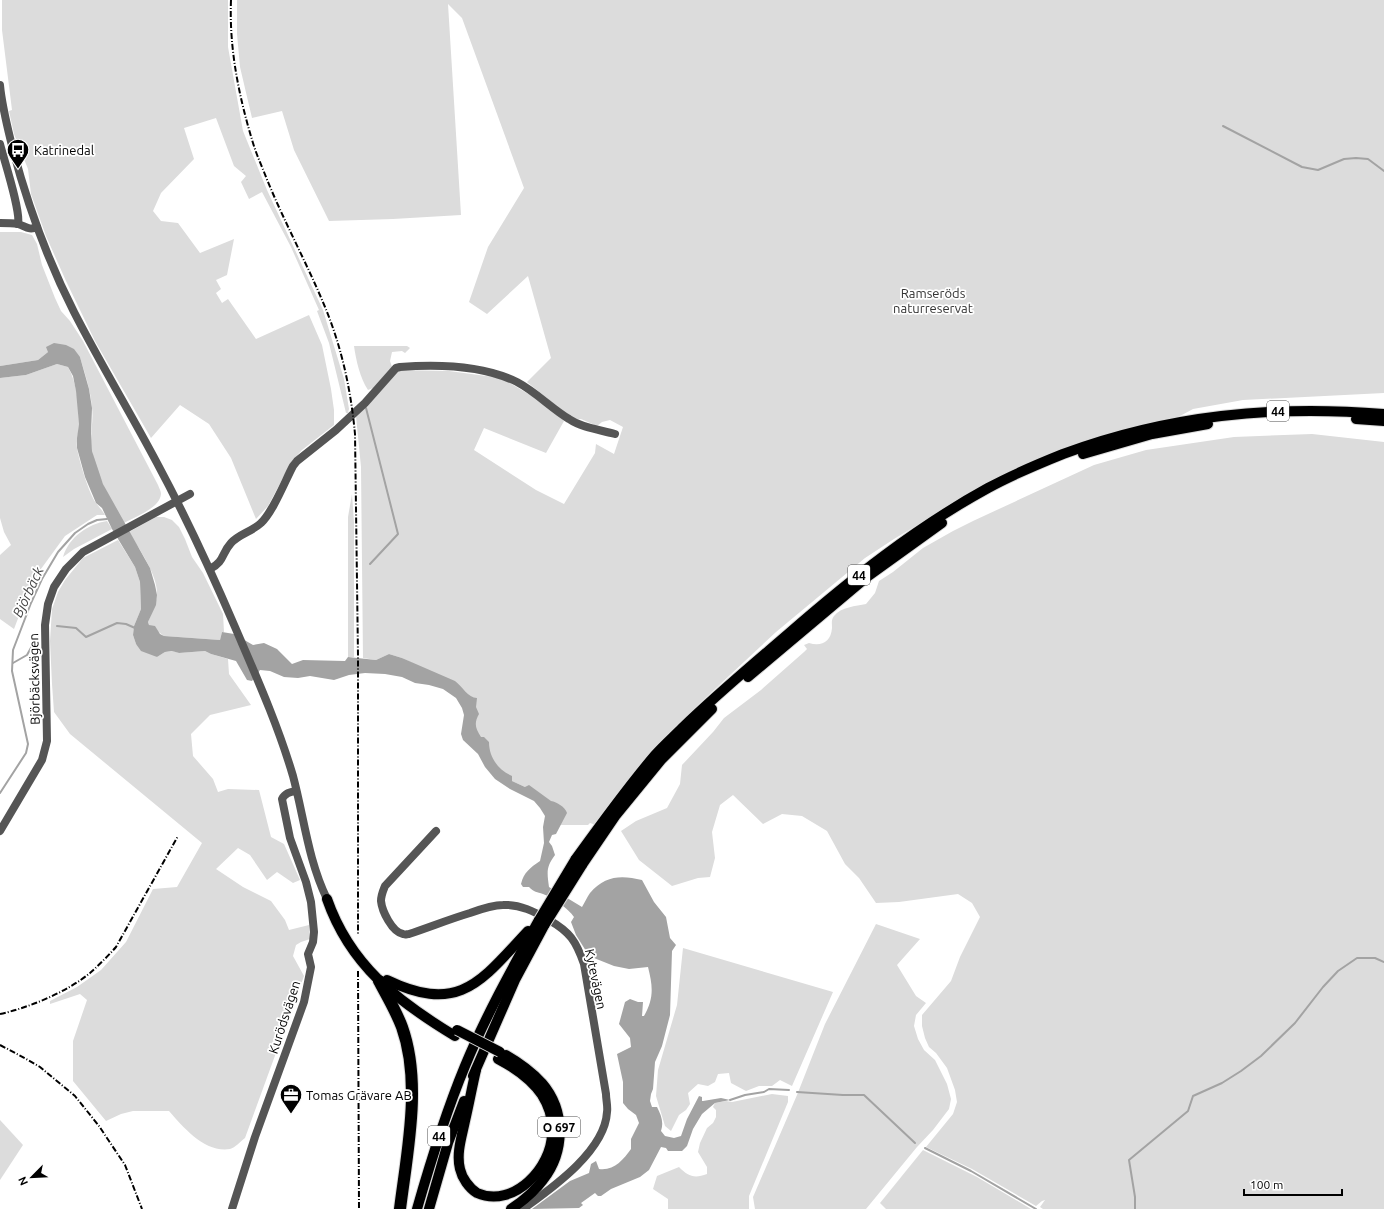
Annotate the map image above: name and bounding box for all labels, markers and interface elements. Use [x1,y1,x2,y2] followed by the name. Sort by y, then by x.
[5,137,31,170] bus stop icon: Katrinedal
[34,143,95,157] place label: Katrinedal
[893,286,973,315] park label: Ramseröds naturreservat
[1267,401,1289,421] road number: 44
[9,563,47,620] water label: Björbäck
[848,565,870,585] road number: 44
[26,633,42,725] street label: Björbäcksvägen
[583,947,609,1011] street label: Kytevägen
[266,979,302,1055] street label: Kurödsvägen
[278,1082,304,1115] office icon: Tomas Grävare AB
[306,1088,412,1102] place label: Tomas Grävare AB
[538,1117,580,1137] road number: O 697
[428,1126,450,1146] road number: 44
[12,1157,52,1197] north arrow
[1244,1171,1342,1197] scale bar
[16,1175,30,1187] text: N
[1250,1178,1283,1191] text: 100 m

